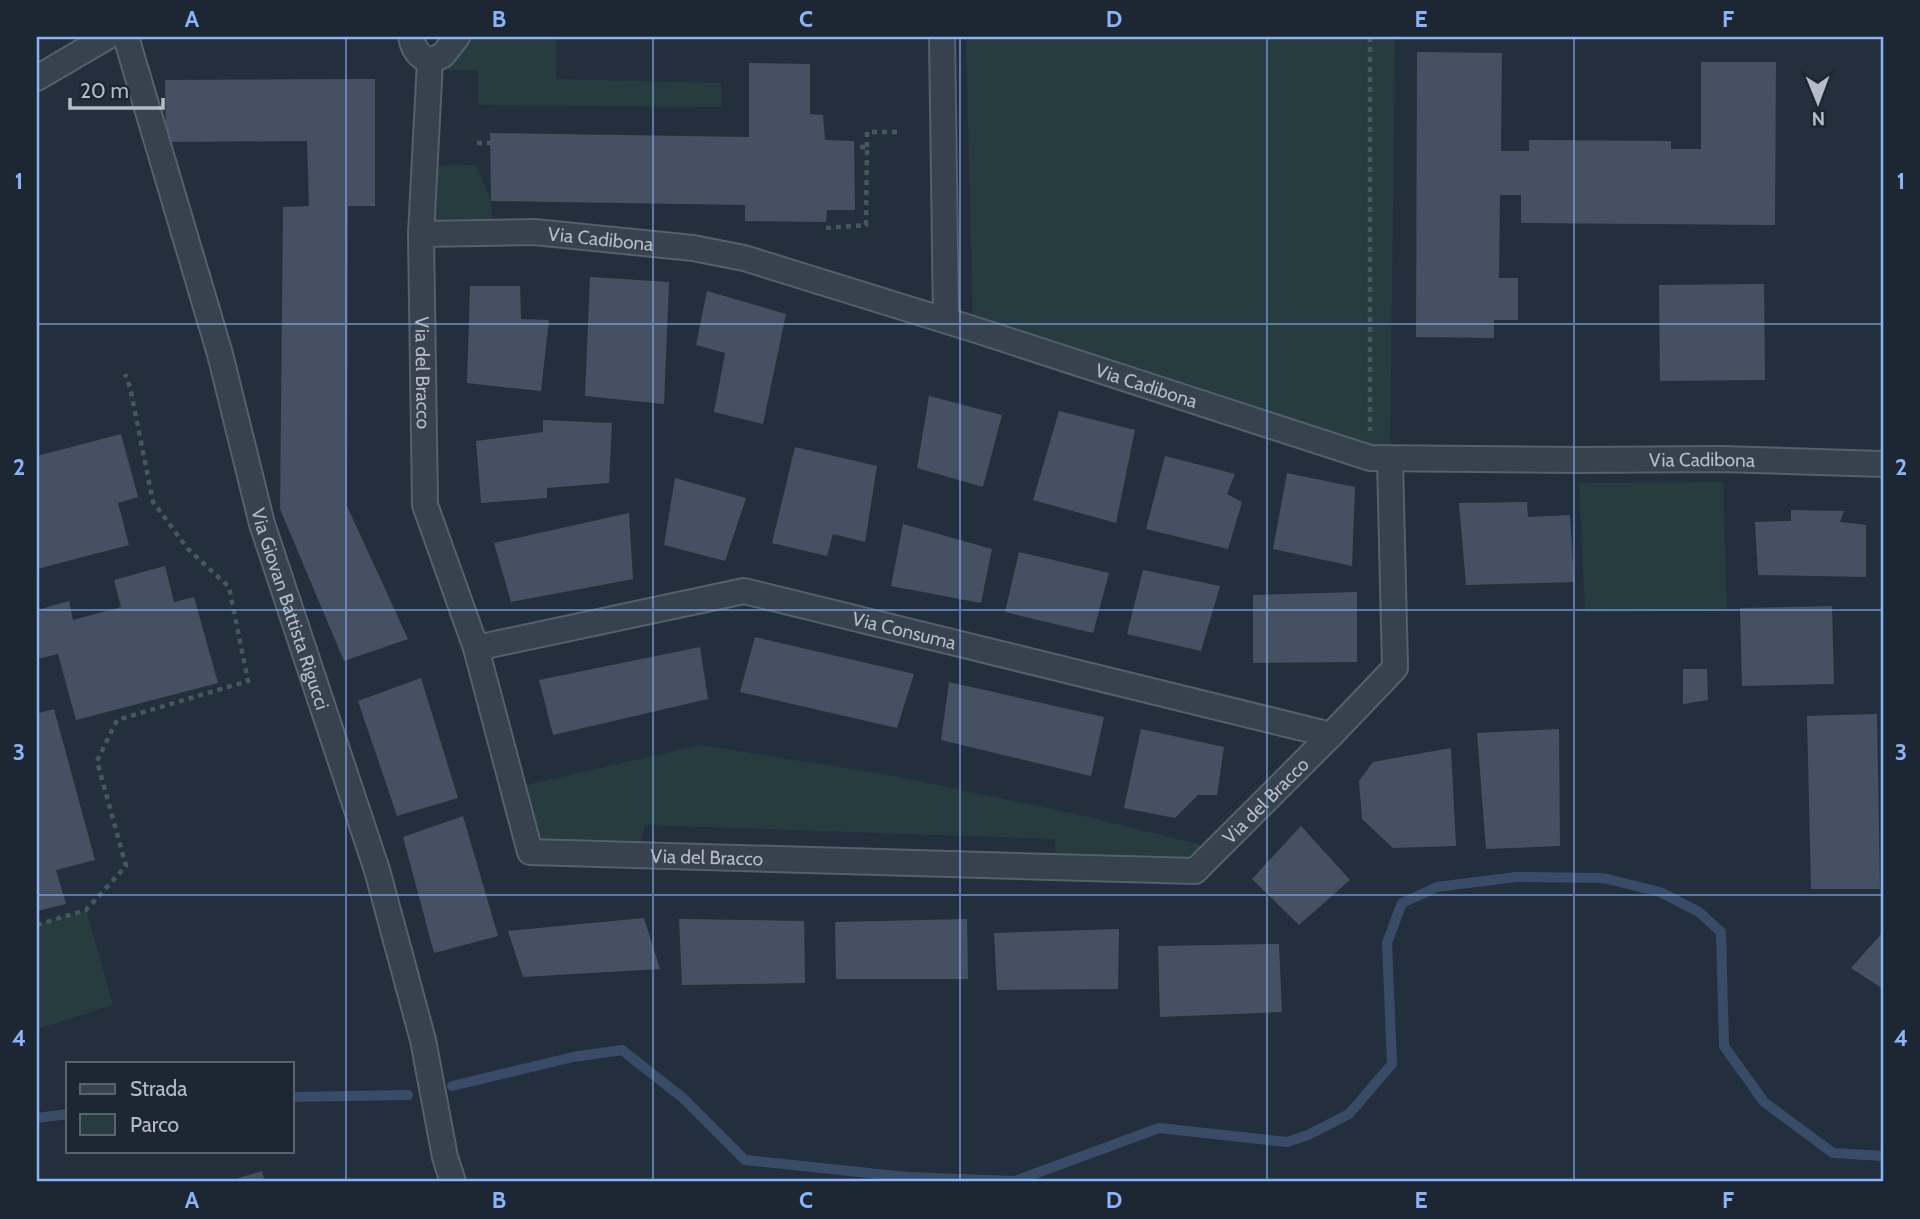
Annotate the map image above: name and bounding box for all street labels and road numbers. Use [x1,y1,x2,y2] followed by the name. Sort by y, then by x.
[547,222,655,255] street label: Via Cadibona
[411,316,435,429] street label: Via del Bracco
[1093,358,1201,413] street label: Via Cadibona
[1649,447,1755,472] street label: Via Cadibona
[247,506,334,712] street label: Via Giovan Battista Rigucci
[850,607,958,654] street label: Via Consuma
[1217,753,1313,849] street label: Via del Bracco
[650,844,763,870] street label: Via del Bracco

